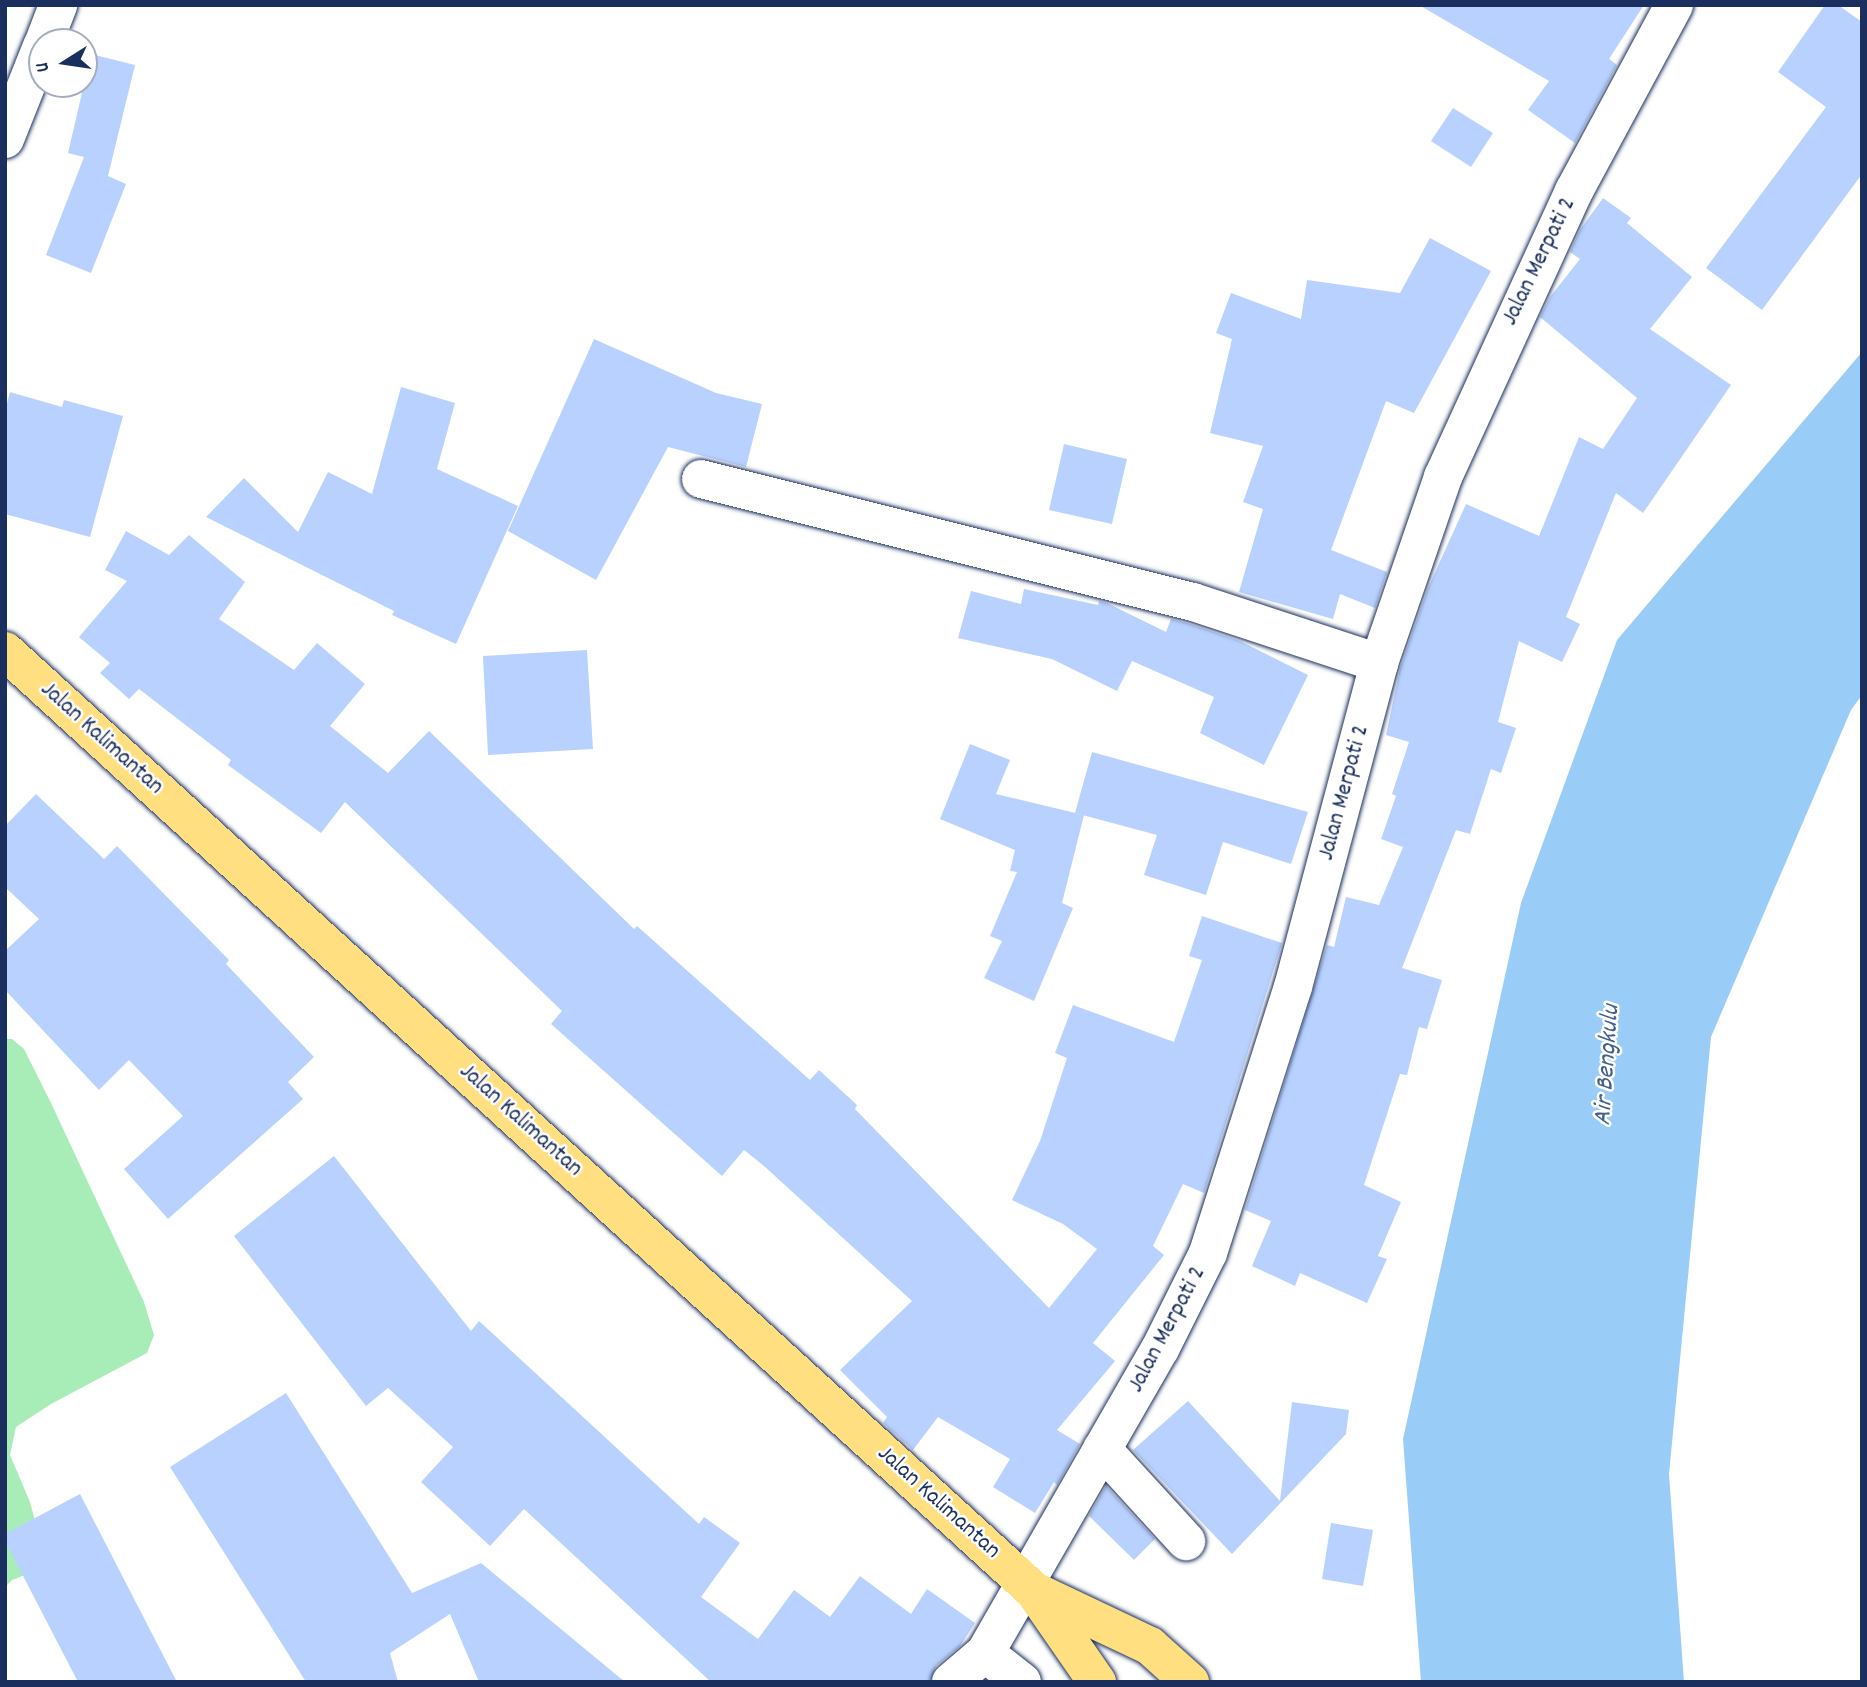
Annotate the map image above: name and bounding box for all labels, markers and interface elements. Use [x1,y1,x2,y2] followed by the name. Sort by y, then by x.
[28,28,98,98] north arrow
[30,60,58,74] text: U
[1497,193,1583,331] street label: Jalan Merpati 2
[33,676,169,802] street label: Jalan Kalimantan
[1313,722,1377,864] street label: Jalan Merpati 2
[1588,1004,1628,1126] water label: Air Bengkulu
[452,1058,588,1184] street label: Jalan Kalimantan
[1123,1262,1213,1398] street label: Jalan Merpati 2
[870,1440,1006,1566] street label: Jalan Kalimantan

